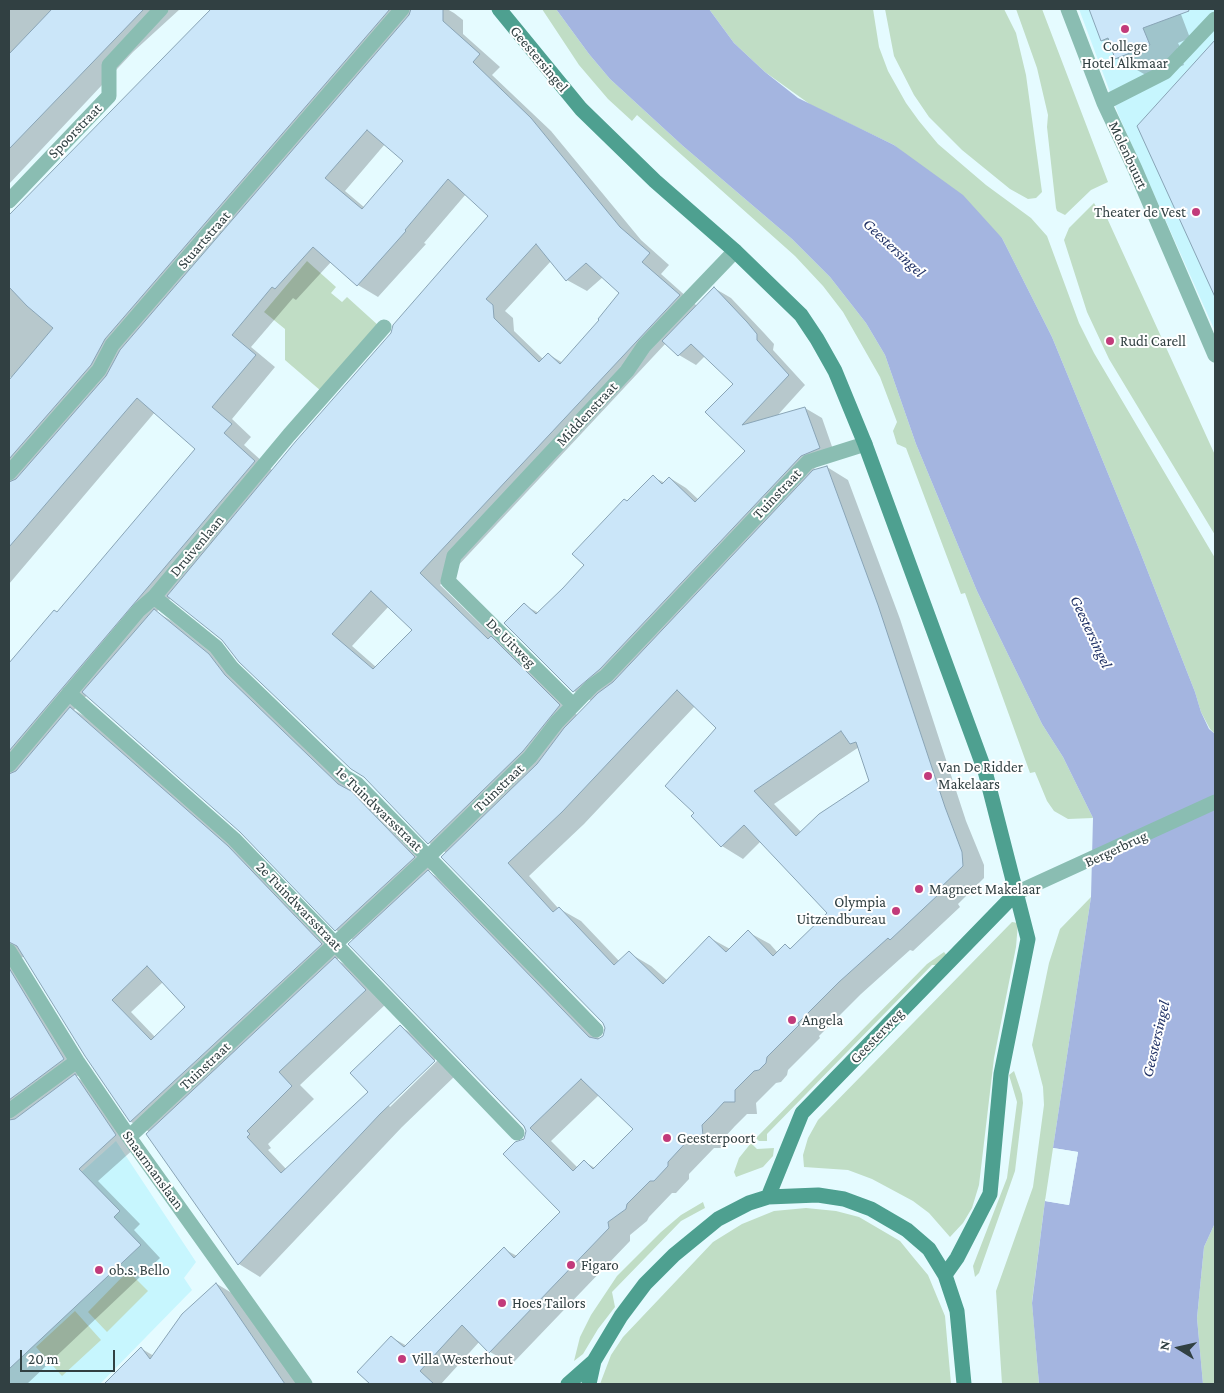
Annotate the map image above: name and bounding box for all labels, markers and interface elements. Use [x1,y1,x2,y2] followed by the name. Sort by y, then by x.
[506,22,572,96] street label: Geestersingel
[1119,23,1131,35] marker: College Hotel Alkmaar
[1082,37,1168,72] place label: College Hotel Alkmaar
[44,100,106,162] street label: Spoorstraat
[1105,118,1151,192] street label: Molenbuurt
[1094,203,1186,221] place label: Theater de Vest
[1190,206,1202,218] marker: Theater de Vest
[174,207,234,273] street label: Stuartstraat
[859,214,929,282] water label: Geestersingel
[1120,332,1186,350] place label: Rudi Carell
[1104,335,1116,347] marker: Rudi Carell
[553,378,621,450] street label: Middenstraat
[749,465,805,523] street label: Tuinstraat
[166,512,228,580] street label: Druivenlaan
[1066,593,1116,671] water label: Geestersingel
[482,614,540,672] street label: De Uitweg
[938,758,1023,793] place label: Van De Ridder Makelaars
[470,760,528,816] street label: Tuinstraat
[332,763,426,855] street label: 1e Tuindwarsstraat
[922,770,934,782] marker: Van De Ridder Makelaars
[1082,827,1150,871] street label: Bergerbrug
[252,858,346,954] street label: 2e Tuindwarsstraat
[929,880,1041,898] place label: Magneet Makelaar
[913,883,925,895] marker: Magneet Makelaar
[796,893,886,928] place label: Olympia Uitzendbureau
[890,905,902,917] marker: Olympia Uitzendbureau
[1138,999,1174,1079] water label: Geestersingel
[846,1005,908,1067] street label: Geesterweg
[802,1011,843,1029] place label: Angela
[786,1014,798,1026] marker: Angela
[176,1038,234,1094] street label: Tuinstraat
[118,1127,188,1213] street label: Snaarmanslaan
[677,1129,755,1147] place label: Geesterpoort
[661,1132,673,1144] marker: Geesterpoort
[581,1256,619,1274] place label: Figaro
[565,1259,577,1271] marker: Figaro
[109,1261,170,1279] place label: ob.s. Bello
[93,1264,105,1276] marker: ob.s. Bello
[512,1294,586,1312] place label: Hoes Tailors
[496,1297,508,1309] marker: Hoes Tailors
[1154,1323,1204,1373] north arrow
[1156,1339,1173,1351] text: N
[22,1340,118,1372] scale bar
[412,1350,513,1368] place label: Villa Westerhout
[28,1351,59,1367] text: 20 m
[396,1353,408,1365] marker: Villa Westerhout

